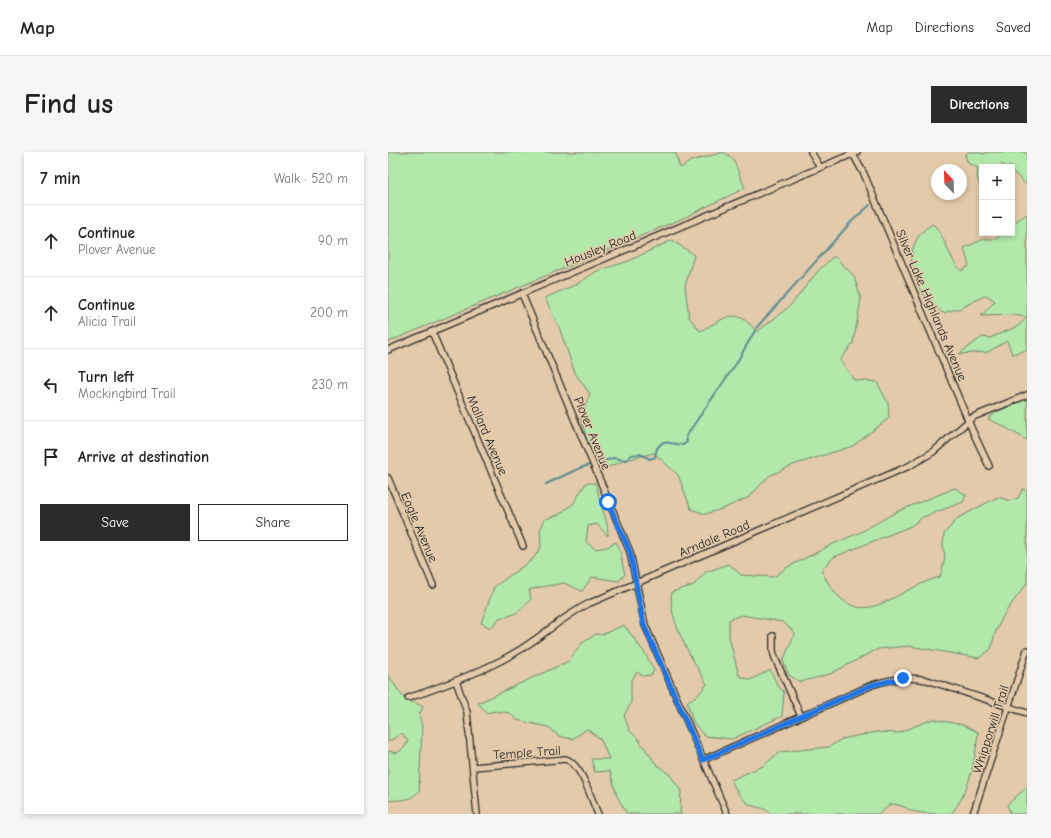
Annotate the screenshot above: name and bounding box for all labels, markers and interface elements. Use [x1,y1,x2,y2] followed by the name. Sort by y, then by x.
[20,17,55,39] text: Map
[866,19,893,36] text: Map
[915,19,974,36] text: Directions
[996,19,1031,36] text: Saved
[931,86,1027,123] button: Directions
[24,88,113,120] text: Find us
[931,164,967,200] north arrow
[979,164,1015,236] map controls
[979,164,1015,200] button: +
[40,169,81,188] text: 7 min
[274,171,348,186] text: Walk · 520 m
[979,200,1015,236] button: −
[78,224,135,242] text: Continue
[562,227,638,270] street label: Housley Road
[893,227,971,384] street label: Silver Lake Highlands Avenue
[40,230,62,252] icon: ahead
[318,233,348,248] text: 90 m
[78,242,156,257] text: Plover Avenue
[78,296,135,314] text: Continue
[40,302,62,324] icon: ahead
[310,305,348,320] text: 200 m
[78,314,136,329] text: Alicia Trail
[78,368,134,386] text: Turn left
[40,374,62,396] icon: left
[312,377,348,392] text: 230 m
[78,386,175,401] text: Mockingbird Trail
[464,393,511,478] street label: Mallard Avenue
[571,394,614,472] street label: Plover Avenue
[40,446,62,468] icon: arrive
[78,448,209,466] text: Arrive at destination
[398,490,441,565] street label: Eagle Avenue
[599,493,617,511] route start
[40,504,190,541] button: Save
[198,504,348,541] button: Share
[677,517,752,560] street label: Arndale Road
[894,669,912,687] route end
[969,683,1012,775] street label: Whipporwill Trail
[493,743,561,762] street label: Temple Trail

